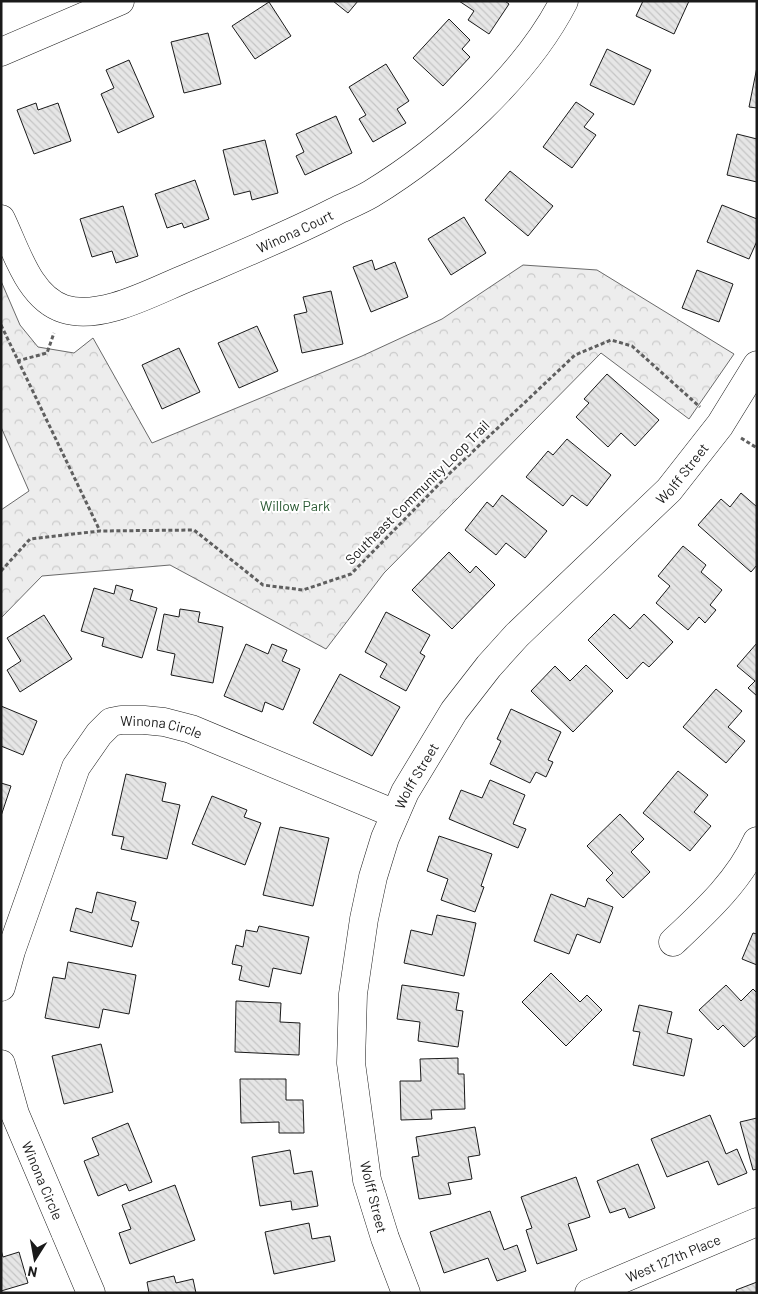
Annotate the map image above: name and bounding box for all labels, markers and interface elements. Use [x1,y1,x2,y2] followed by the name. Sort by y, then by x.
[254,205,336,256] street label: Winona Court
[341,416,493,568] street label: Southeast Community Loop Trail
[652,439,711,507] street label: Wolff Street
[260,497,330,514] park label: Willow Park
[120,712,205,741] street label: Winona Circle
[390,739,441,811] street label: Wolff Street
[19,1139,67,1222] street label: Winona Circle
[357,1159,391,1235] street label: Wolff Street
[623,1230,723,1285] street label: West 127th Place
[10,1234,60,1284] north arrow
[26,1263,39,1281] text: N

